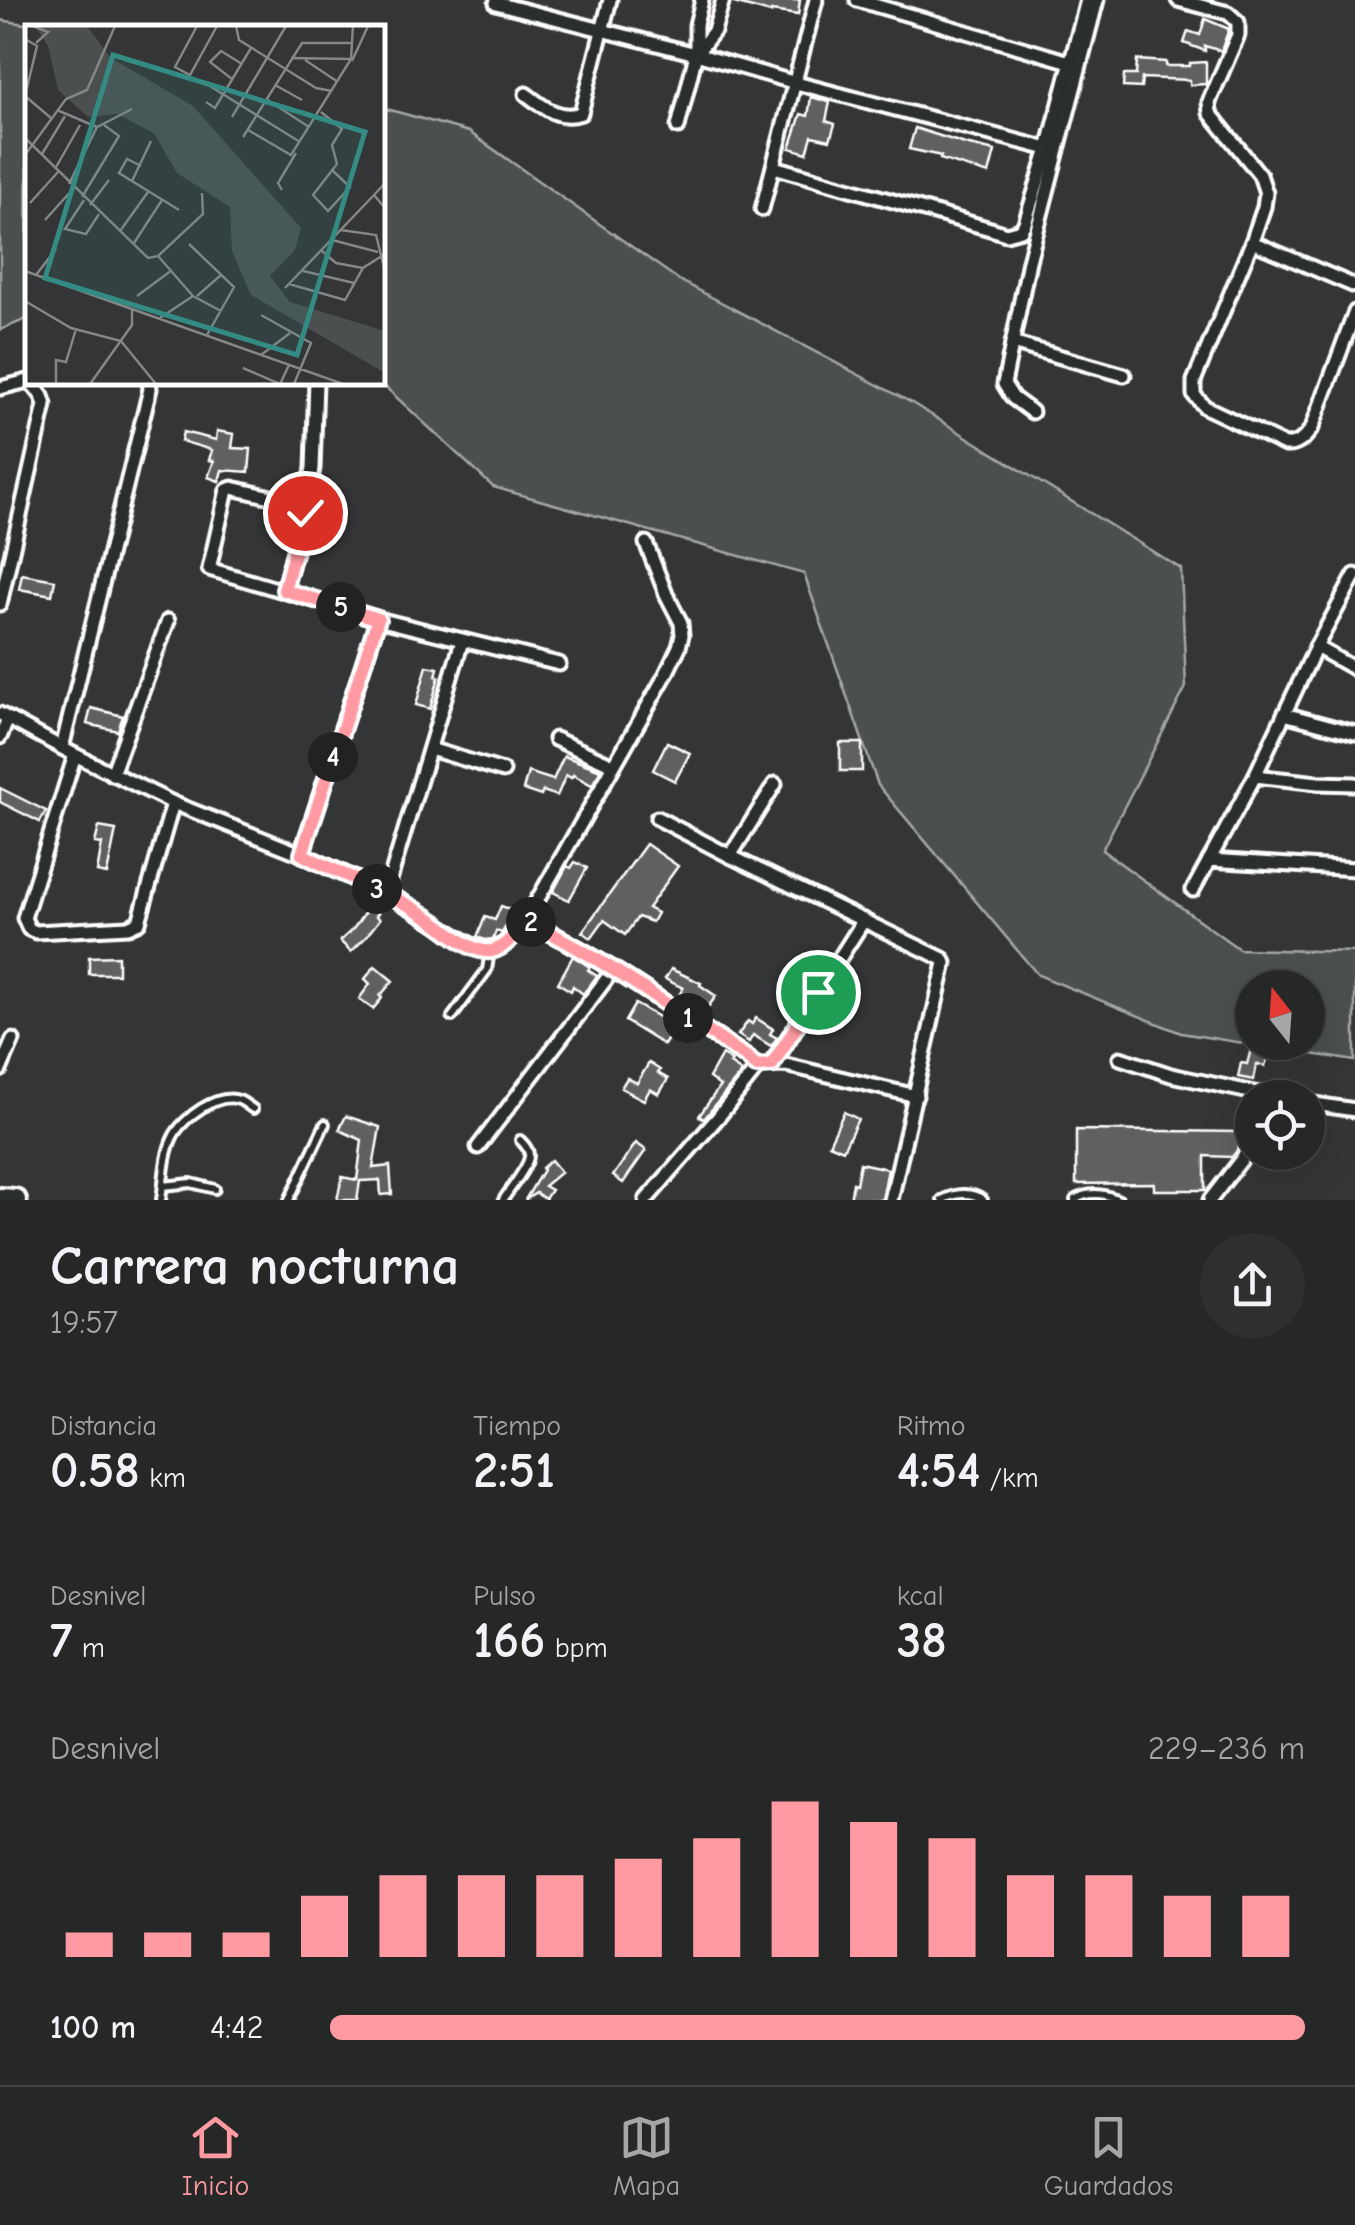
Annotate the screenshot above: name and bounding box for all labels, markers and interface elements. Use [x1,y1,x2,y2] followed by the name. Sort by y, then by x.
[25,25,385,385] inset map
[263,471,348,556] pin
[278,486,333,541] icon: check
[316,582,366,632] pin: 5
[334,591,348,623] text: 5
[308,732,358,782] pin: 4
[326,741,340,773] text: 4
[352,864,402,914] pin: 3
[370,873,384,905] text: 3
[506,897,556,947] pin: 2
[524,906,538,938] text: 2
[776,950,861,1035] pin
[791,965,846,1020] icon: arrive
[1235,970,1325,1060] north arrow
[1235,970,1325,1170] map controls
[663,993,713,1043] pin: 1
[682,1002,694,1034] text: 1
[1235,1080,1325,1170] button: locate
[1200,1233,1305,1338] button: share
[50,1234,459,1298] text: Carrera nocturna
[50,1304,118,1341] text: 19:57
[50,1410,157,1442] text: Distancia
[473,1410,561,1442] text: Tiempo
[897,1410,966,1442] text: Ritmo
[50,1442,140,1500] text: 0.58
[473,1442,555,1500] text: 2:51
[897,1442,980,1500] text: 4:54
[140,1462,186,1494] text: km
[980,1462,1039,1494] text: /km
[50,1580,146,1612] text: Desnivel
[473,1580,536,1612] text: Pulso
[897,1580,944,1612] text: kcal
[50,1612,73,1670] text: 7
[473,1612,545,1670] text: 166
[897,1612,947,1670] text: 38
[73,1632,105,1664] text: m
[545,1632,608,1664] text: bpm
[50,1730,160,1767] text: Desnivel
[1148,1730,1305,1767] text: 229–236 m
[50,2009,136,2046] text: 100 m
[210,2009,264,2046] text: 4:42
[182,2110,249,2202] tab: Inicio
[613,2110,680,2202] tab: Mapa
[1044,2110,1173,2202] tab: Guardados

